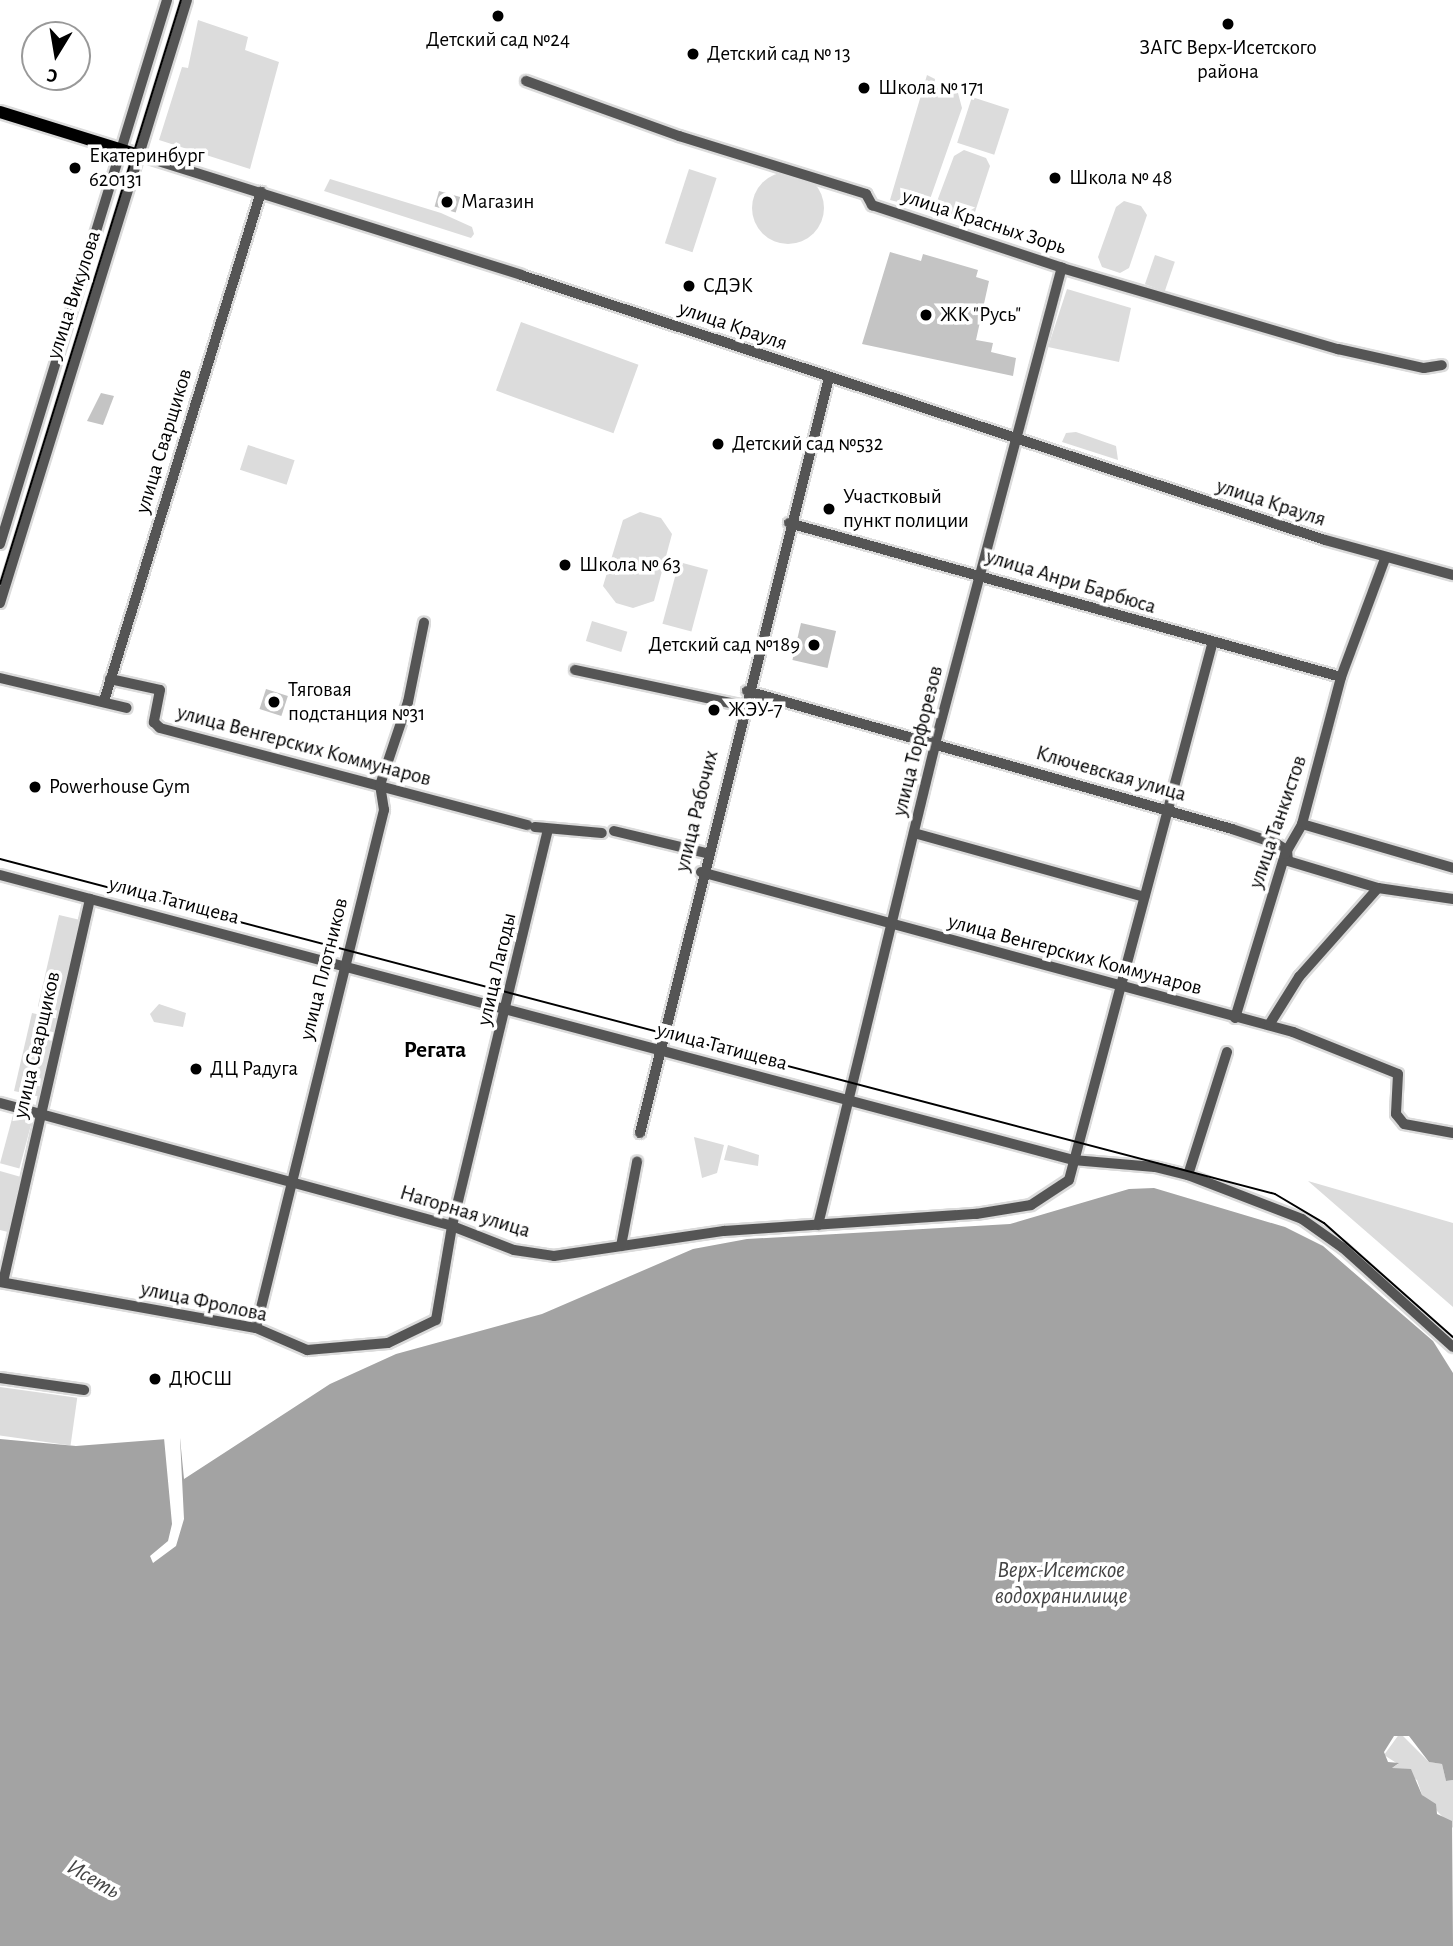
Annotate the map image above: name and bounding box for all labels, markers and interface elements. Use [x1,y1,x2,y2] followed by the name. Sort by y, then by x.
[490,8,506,24] marker: Детский сад №24
[1220,16,1236,32] marker: ЗАГС Верх-Исетского района
[21,21,91,91] north arrow
[426,27,570,53] place label: Детский сад №24
[1139,35,1317,85] place label: ЗАГС Верх-Исетского района
[707,41,851,67] place label: Детский сад № 13
[685,46,701,62] marker: Детский сад № 13
[45,65,59,85] text: С
[878,75,984,101] place label: Школа № 171
[856,80,872,96] marker: Школа № 171
[89,143,205,193] place label: Екатеринбург 620131
[67,160,83,176] marker: Екатеринбург 620131
[1069,165,1172,191] place label: Школа № 48
[1047,170,1063,186] marker: Школа № 48
[899,184,1069,260] street label: улица Красных Зорь
[461,189,535,215] place label: Магазин
[439,194,455,210] marker: Магазин
[41,228,107,362] street label: улица Викулова
[703,273,753,299] place label: СДЭК
[681,278,697,294] marker: СДЭК
[675,296,791,356] street label: улица Крауля
[940,302,1021,328] place label: ЖК "Русь"
[918,307,934,323] marker: ЖК "Русь"
[130,366,198,516] street label: улица Сварщиков
[732,431,883,457] place label: Детский сад №532
[710,436,726,452] marker: Детский сад №532
[1213,474,1329,532] street label: улица Крауля
[843,484,969,534] place label: Участковый пункт полиции
[821,501,837,517] marker: Участковый пункт полиции
[983,544,1159,620] street label: улица Анри Барбюса
[579,552,681,578] place label: Школа № 63
[557,557,573,573] marker: Школа № 63
[649,632,800,658] place label: Детский сад №189
[806,637,822,653] marker: Детский сад №189
[887,663,949,819] street label: улица Торфорезов
[288,677,425,727] place label: Тяговая подстанция №31
[266,694,282,710] marker: Тяговая подстанция №31
[728,697,782,723] place label: ЖЭУ-7
[174,700,434,792] street label: улица Венгерских Коммунаров
[706,702,722,718] marker: ЖЭУ-7
[1033,741,1189,807] street label: Ключевская улица
[670,748,724,874] street label: улица Рабочих
[1244,752,1312,892] street label: улица Танкистов
[49,774,190,800] place label: Powerhouse Gym
[27,779,43,795] marker: Powerhouse Gym
[106,871,242,931] street label: улица Татищева
[294,895,354,1043] street label: улица Плотников
[945,909,1205,1001] street label: улица Венгерских Коммунаров
[472,910,522,1028] street label: улица Лагоды
[8,969,66,1121] street label: улица Сварщиков
[654,1017,790,1077] street label: улица Татищева
[404,1037,466,1065] district label: Регата
[210,1056,298,1082] place label: ДЦ Радуга
[188,1061,204,1077] marker: ДЦ Радуга
[397,1180,533,1244] street label: Нагорная улица
[138,1276,270,1328] street label: улица Фролова
[169,1366,232,1392] place label: ДЮСШ
[147,1371,163,1387] marker: ДЮСШ
[995,1557,1127,1611] water label: Верх-Исетское водохранилище
[62,1854,124,1906] water label: Исеть

